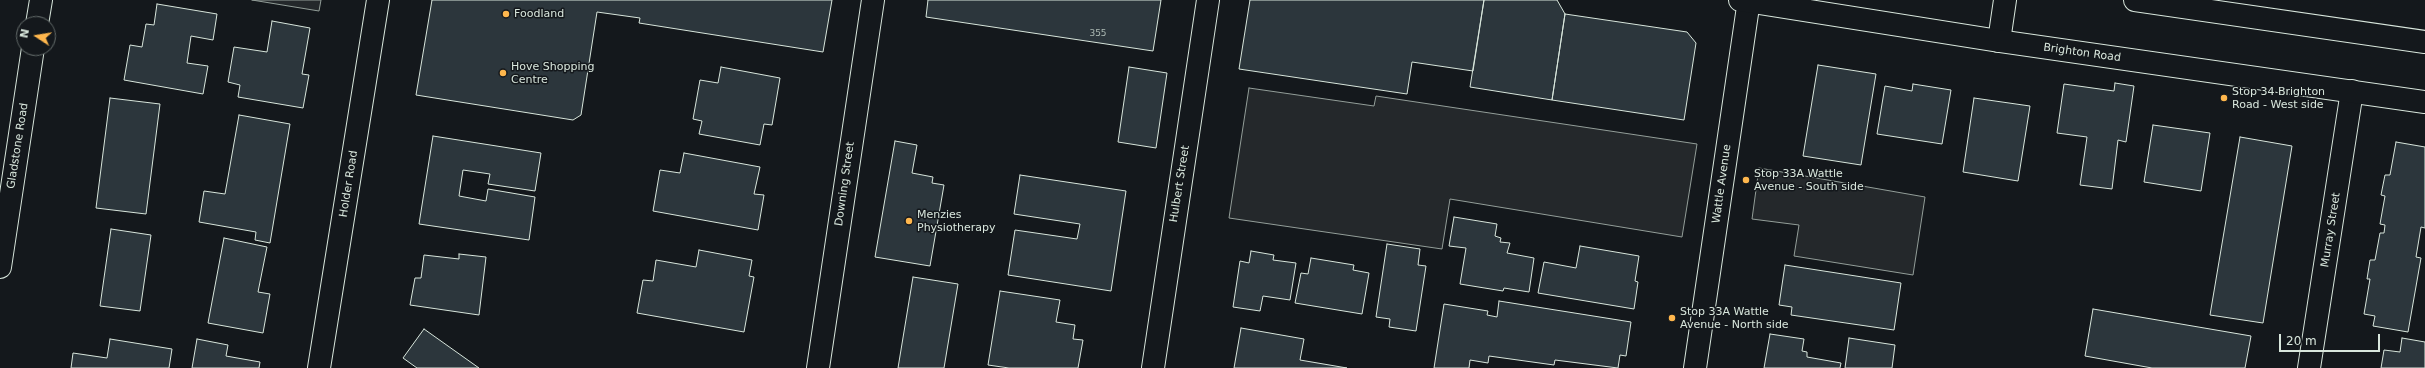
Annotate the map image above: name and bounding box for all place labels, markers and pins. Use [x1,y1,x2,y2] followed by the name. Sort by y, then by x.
[514,7,564,21] place label: Foodland
[501,9,511,19] marker: Foodland
[511,60,594,86] place label: Hove Shopping Centre
[498,68,508,78] marker: Hove Shopping Centre
[2232,85,2325,111] place label: Stop 34 Brighton Road - West side
[2219,93,2229,103] marker: Stop 34 Brighton Road - West side
[1754,167,1864,193] place label: Stop 33A Wattle Avenue - South side
[1741,175,1751,185] marker: Stop 33A Wattle Avenue - South side
[917,208,995,234] place label: Menzies Physiotherapy
[904,216,914,226] marker: Menzies Physiotherapy
[1680,305,1789,331] place label: Stop 33A Wattle Avenue - North side
[1667,313,1677,323] marker: Stop 33A Wattle Avenue - North side

